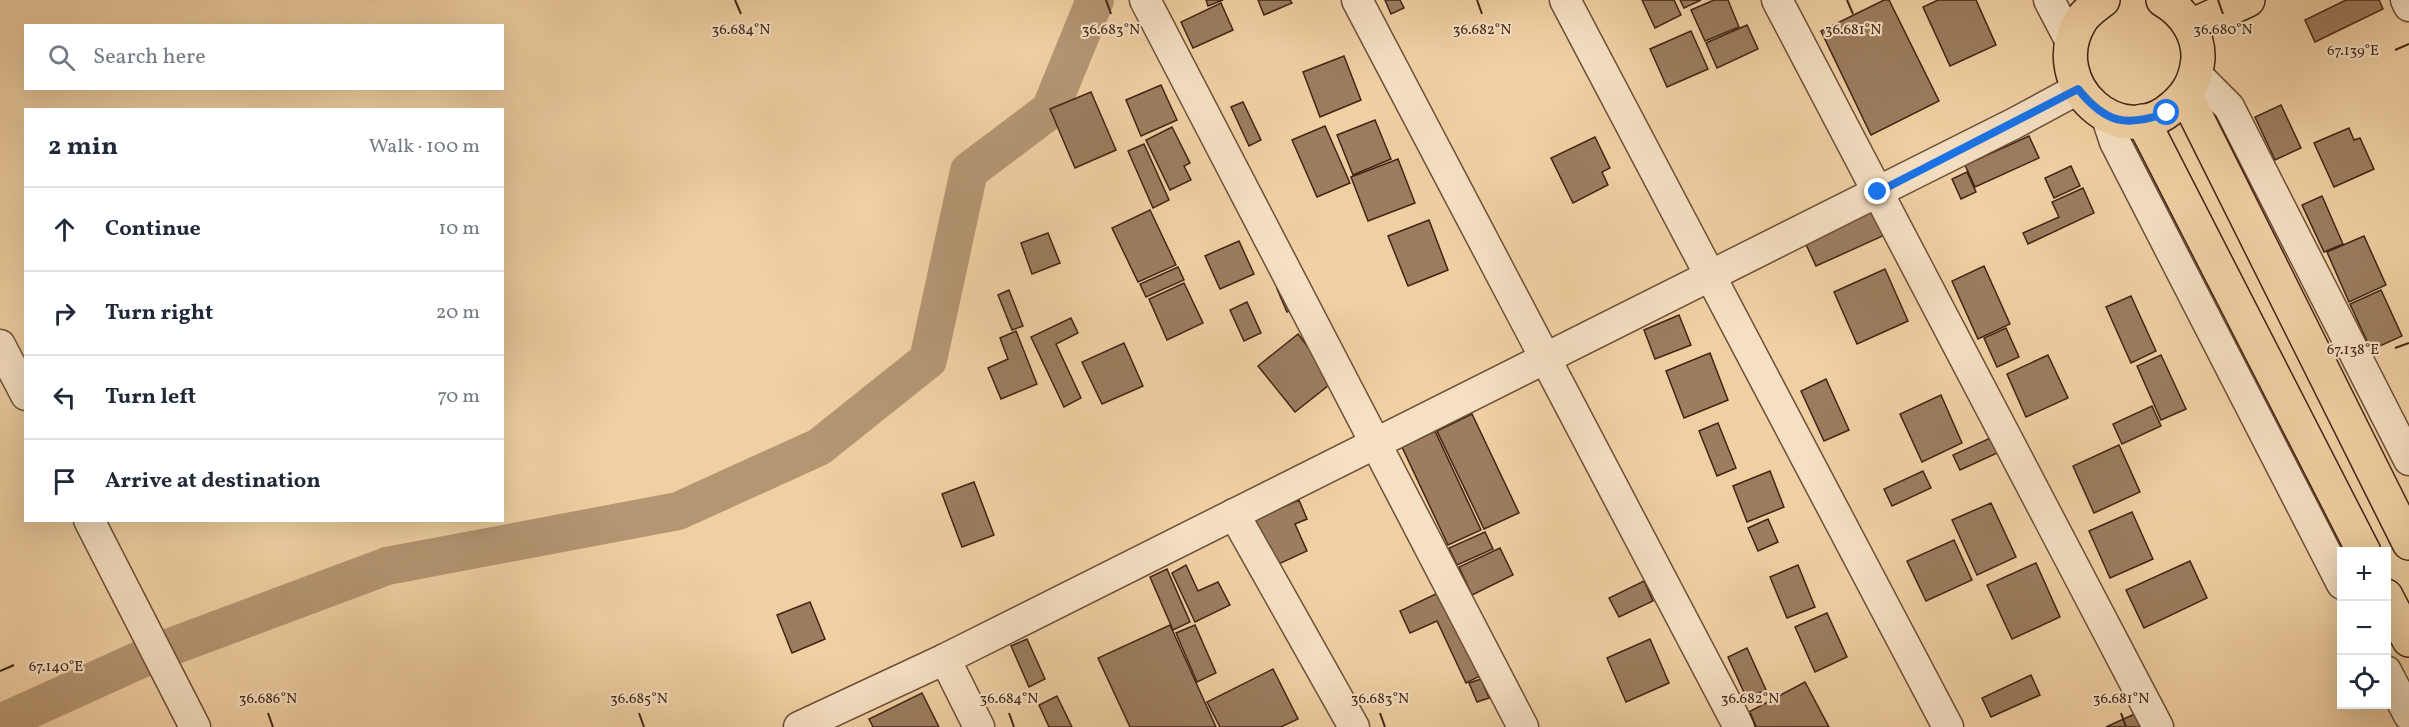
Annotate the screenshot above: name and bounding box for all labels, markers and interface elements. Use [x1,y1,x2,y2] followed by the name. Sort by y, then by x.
[712,20,770,41] text: 36.684°N
[1082,20,1140,41] text: 36.683°N
[1453,20,1511,41] text: 36.682°N
[1825,20,1881,41] text: 36.681°N
[2193,20,2253,41] text: 36.680°N
[24,24,504,90] search box
[45,41,78,74] icon: search
[2327,41,2379,62] text: 67.139°E
[93,42,206,73] text: Search here
[2153,99,2179,125] route start
[48,129,118,165] text: 2 min
[369,133,480,161] text: Walk · 100 m
[1864,178,1890,204] route end
[48,213,81,246] icon: ahead
[105,214,201,245] text: Continue
[439,215,480,243] text: 10 m
[48,297,81,330] icon: right
[105,298,213,329] text: Turn right
[436,299,480,327] text: 20 m
[2327,340,2379,361] text: 67.138°E
[48,381,81,414] icon: left
[105,382,196,413] text: Turn left
[437,383,480,411] text: 70 m
[48,465,81,498] icon: arrive
[105,466,321,497] text: Arrive at destination
[2337,547,2391,709] map controls
[2337,547,2391,601] button: +
[2337,601,2391,655] button: −
[2337,655,2391,709] button: locate
[29,657,83,678] text: 67.140°E
[239,689,297,710] text: 36.686°N
[610,689,668,710] text: 36.685°N
[980,689,1038,710] text: 36.684°N
[1351,689,1409,710] text: 36.683°N
[1721,689,1779,710] text: 36.682°N
[2093,689,2149,710] text: 36.681°N

